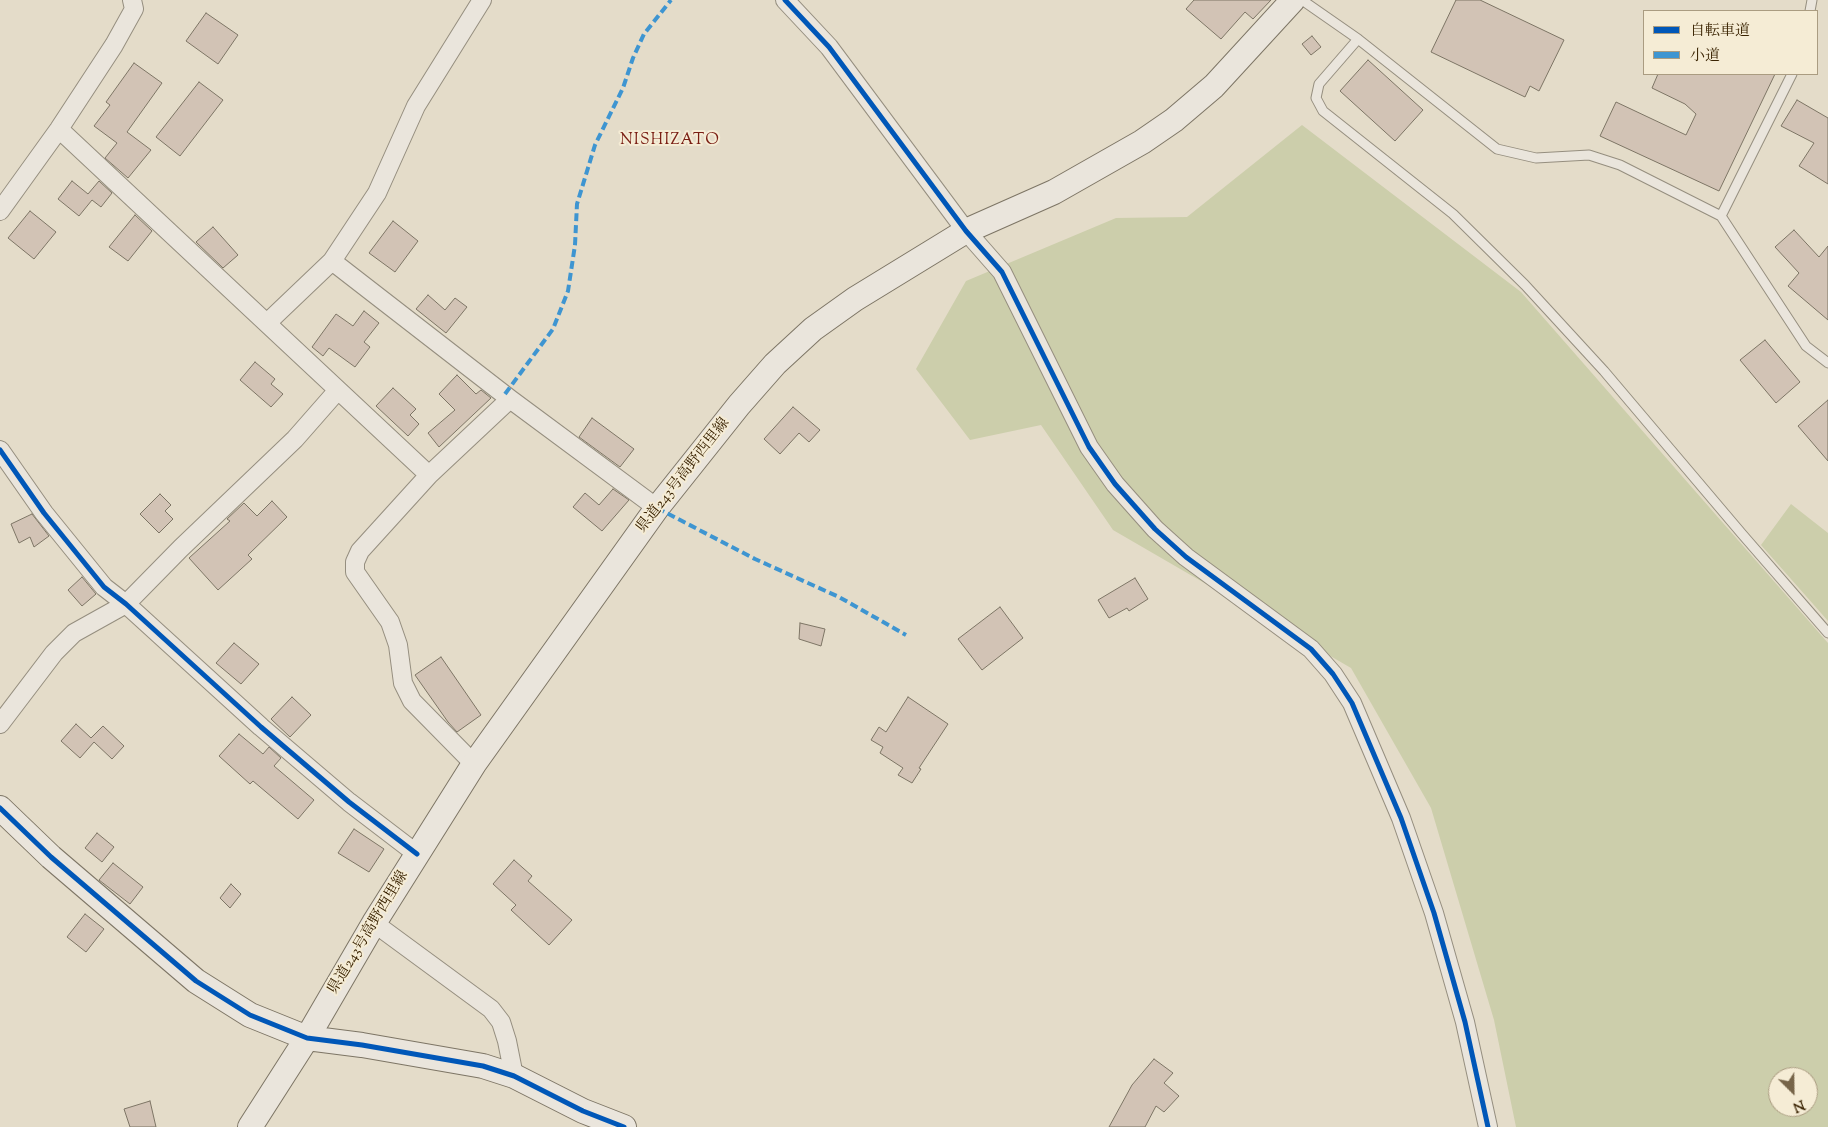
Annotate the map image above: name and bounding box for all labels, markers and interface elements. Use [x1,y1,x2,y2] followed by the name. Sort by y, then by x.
[1643,10,1818,75] legend
[1690,21,1750,42] text: 自転車道
[1690,46,1720,67] text: 小道
[619,131,721,151] district label: NISHIZATO
[634,415,734,537] street label: 県道243号高野西里線
[325,868,413,998] street label: 県道243号高野西里線
[1768,1067,1818,1117] north arrow
[1789,1093,1808,1116] text: N

